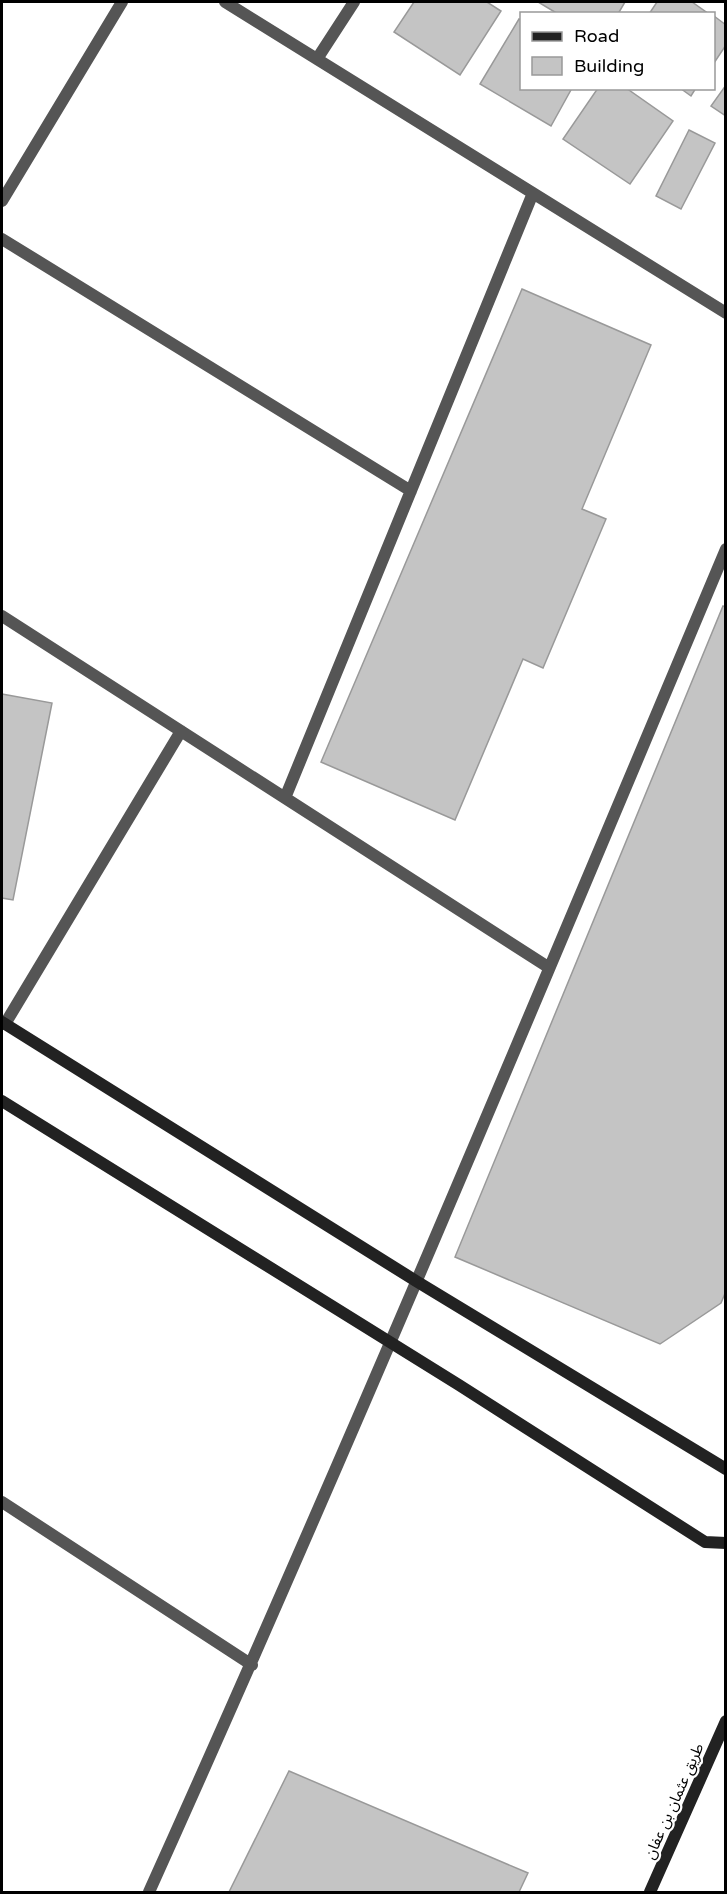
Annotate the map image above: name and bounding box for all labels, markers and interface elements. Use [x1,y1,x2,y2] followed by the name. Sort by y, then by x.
[520,12,715,90] legend
[574,25,619,47] text: Road
[574,55,644,77] text: Building
[640,1740,709,1862] street label: طريق عثمان بن عفان

